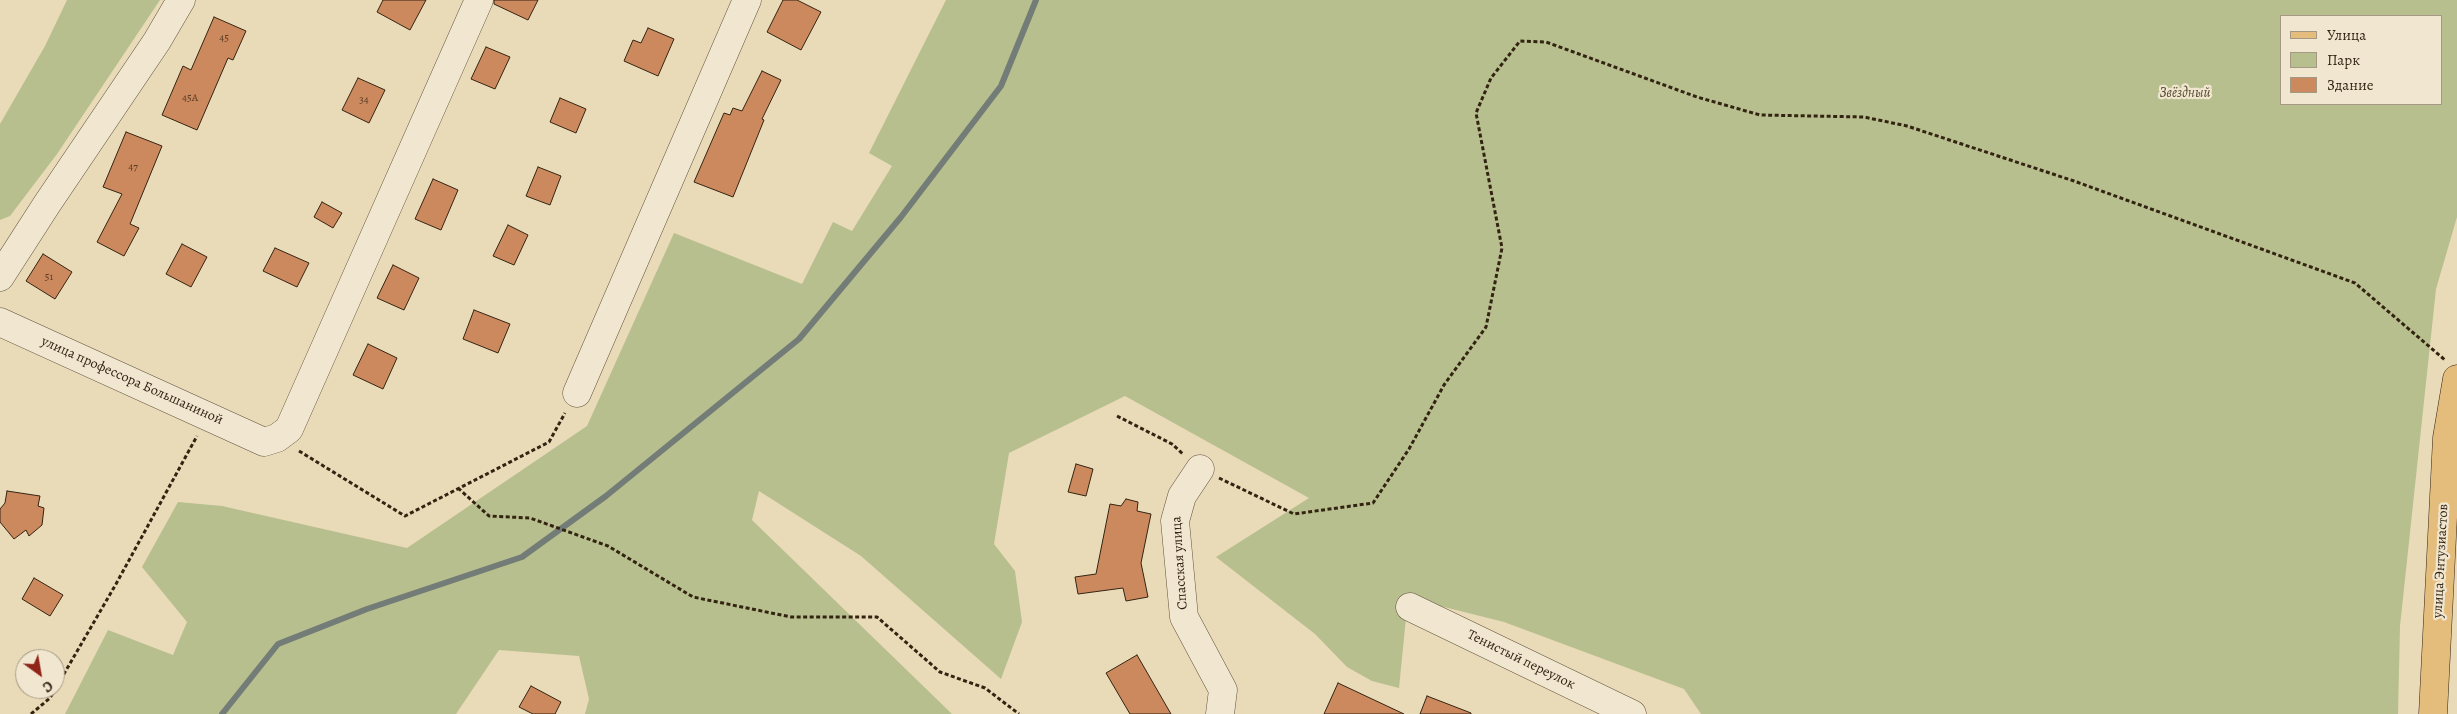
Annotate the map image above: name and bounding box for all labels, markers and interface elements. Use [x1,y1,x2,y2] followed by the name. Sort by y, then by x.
[2280,15,2442,105] legend
[2327,25,2366,45] text: Улица
[219,31,229,45] house number: 45
[2327,50,2360,70] text: Парк
[2327,75,2374,95] text: Здание
[2160,86,2210,102] park label: Звёздный
[182,91,198,105] house number: 45А
[359,93,369,107] house number: 34
[128,160,138,174] house number: 47
[45,270,53,284] house number: 51
[38,333,226,429] street label: улица профессора Большаниной
[2430,503,2452,619] street label: улица Энтузиастов
[1168,516,1192,610] street label: Спасская улица
[1464,627,1578,693] street label: Тенистый переулок
[15,649,65,699] north arrow
[39,676,56,697] text: С

